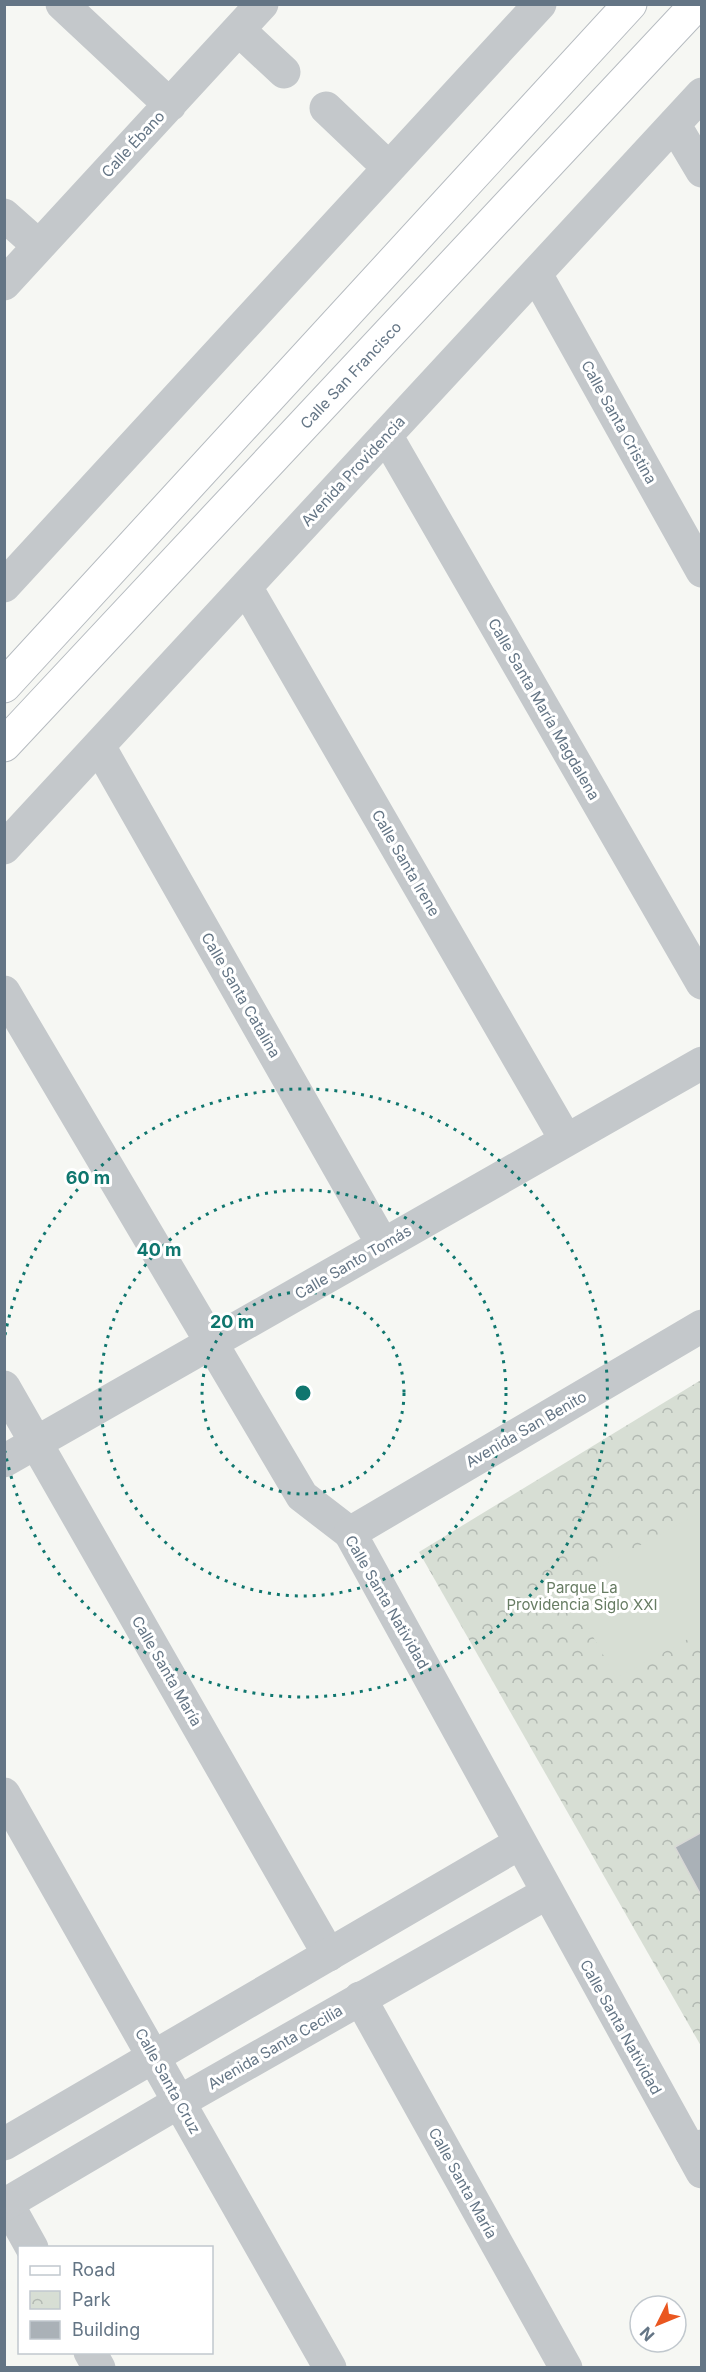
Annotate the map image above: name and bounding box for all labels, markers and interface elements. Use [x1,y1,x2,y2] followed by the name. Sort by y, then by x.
[97,107,169,181] street label: Calle Ébano
[296,317,405,432] street label: Calle San Francisco
[577,357,661,487] street label: Calle Santa Cristina
[297,412,409,530] street label: Avenida Providencia
[484,615,604,803] street label: Calle Santa María Magdalena
[368,806,444,920] street label: Calle Santa Irene
[197,929,285,1061] street label: Calle Santa Catalina
[66,1167,110,1188] text: 60 m
[291,1221,415,1303] street label: Calle Santo Tomás
[137,1239,182,1260] text: 40 m
[210,1311,254,1332] text: 20 m
[293,1383,313,1403] centre of rings
[462,1387,590,1471] street label: Avenida San Benito
[341,1532,433,1672] street label: Calle Santa Natividad
[506,1578,658,1614] park label: Parque La Providencia Siglo XXI
[128,1613,206,1729] street label: Calle Santa María
[576,1956,666,2098] street label: Calle Santa Natividad
[204,2001,346,2093] street label: Avenida Santa Cecilia
[131,2025,205,2137] street label: Calle Santa Cruz
[425,2124,501,2242] street label: Calle Santa María
[18,2246,213,2354] legend
[72,2259,115,2280] text: Road
[72,2289,111,2310] text: Park
[628,2294,688,2354] north arrow
[72,2319,140,2340] text: Building
[636,2323,659,2346] text: N

